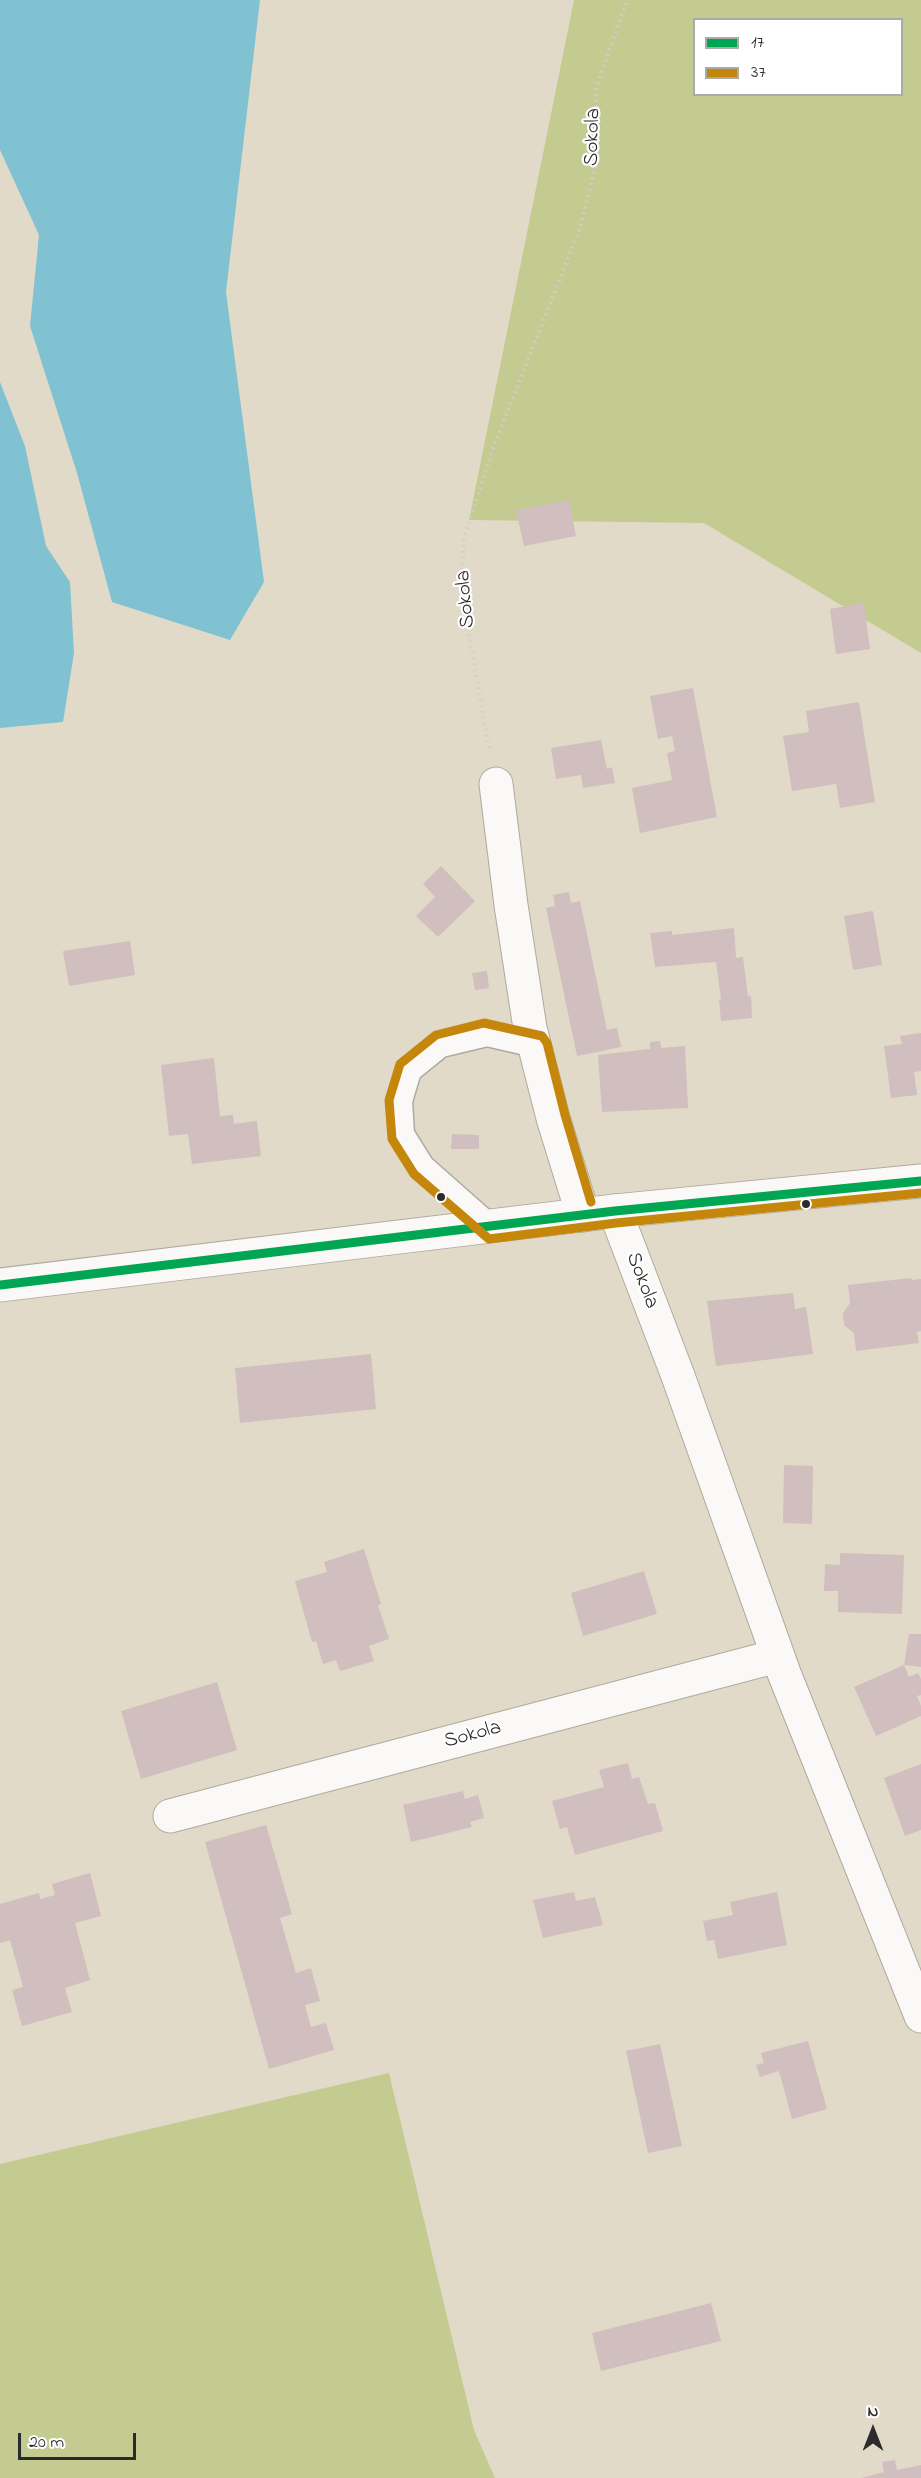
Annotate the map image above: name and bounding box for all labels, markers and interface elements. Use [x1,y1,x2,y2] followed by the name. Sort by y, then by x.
[693,18,903,96] legend
[751,30,764,56] text: 17
[751,60,766,86] text: 37
[580,108,608,166] street label: Sokola
[452,569,482,629] street label: Sokola
[435,1191,447,1203] unlabelled marker
[800,1198,812,1210] unlabelled marker
[619,1249,663,1313] street label: Sokola
[442,1716,504,1756] street label: Sokola
[843,2400,903,2460] north arrow
[868,2400,878,2424] text: N
[21,2421,140,2459] scale bar
[29,2430,64,2456] text: 20 m

